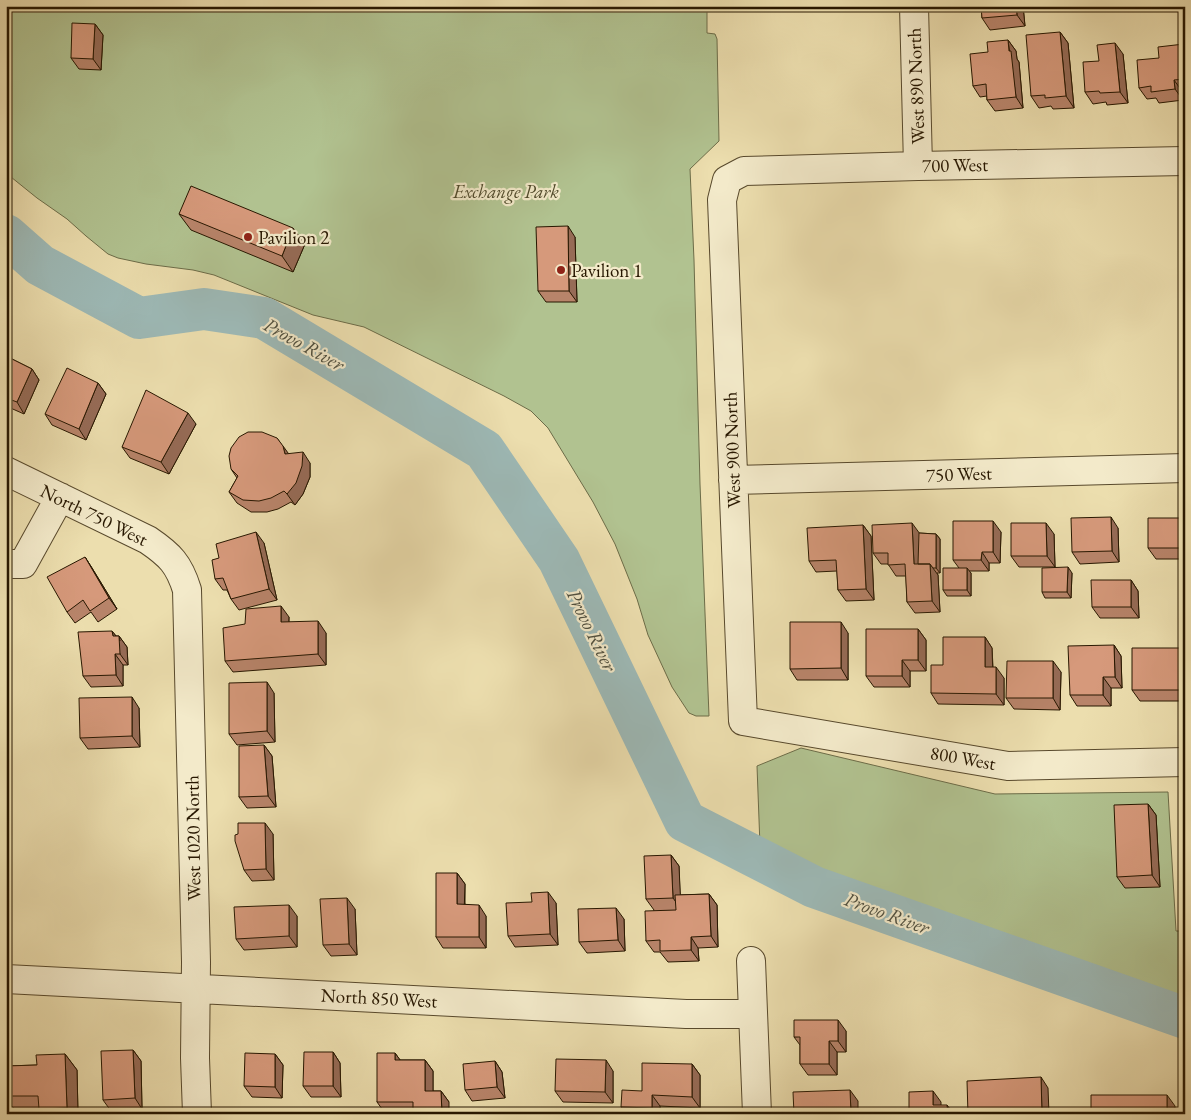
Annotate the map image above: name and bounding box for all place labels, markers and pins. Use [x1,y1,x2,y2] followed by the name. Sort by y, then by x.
[258,225,329,250] place label: Pavilion 2
[242,231,254,243] marker: Pavilion 2
[571,258,642,283] place label: Pavilion 1
[555,264,567,276] marker: Pavilion 1

